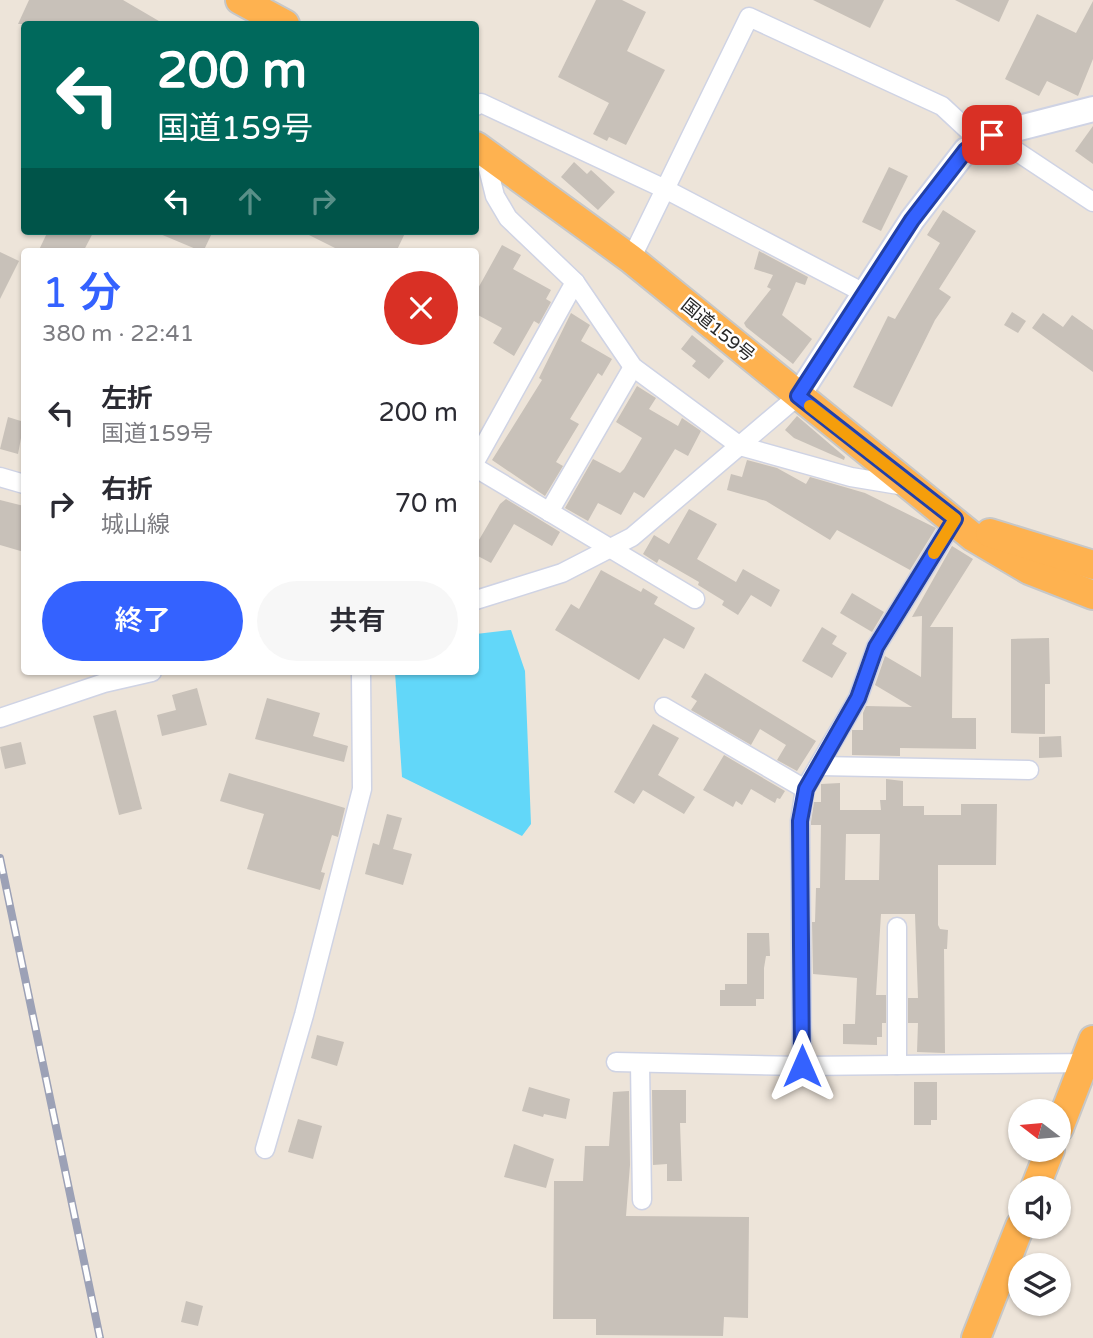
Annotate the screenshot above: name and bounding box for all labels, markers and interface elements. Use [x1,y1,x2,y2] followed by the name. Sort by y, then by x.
[157,42,307,101] text: 200 m
[42,49,133,140] icon: left
[962,105,1022,165] pin
[157,110,313,148] text: 国道159号
[973,116,1011,154] icon: arrive
[158,182,196,220] icon: left
[231,182,269,220] icon: ahead
[304,182,342,220] icon: right
[42,268,121,319] text: 1 分
[384,271,458,345] button: close
[677,294,759,366] street label: 国道159号
[42,320,194,348] text: 380 m · 22:41
[101,383,153,414] text: 左折
[42,394,80,432] icon: left
[378,397,458,428] text: 200 m
[101,420,213,448] text: 国道159号
[101,474,153,505] text: 右折
[42,485,80,523] icon: right
[395,488,458,519] text: 70 m
[101,511,170,539] text: 城山線
[42,581,243,661] button: 終了
[257,581,458,661] button: 共有
[765,1029,839,1103] position arrow
[1008,1099,1071,1162] north arrow
[1008,1099,1071,1316] map controls
[1008,1176,1071,1239] button: sound
[1008,1253,1071,1316] button: layers

